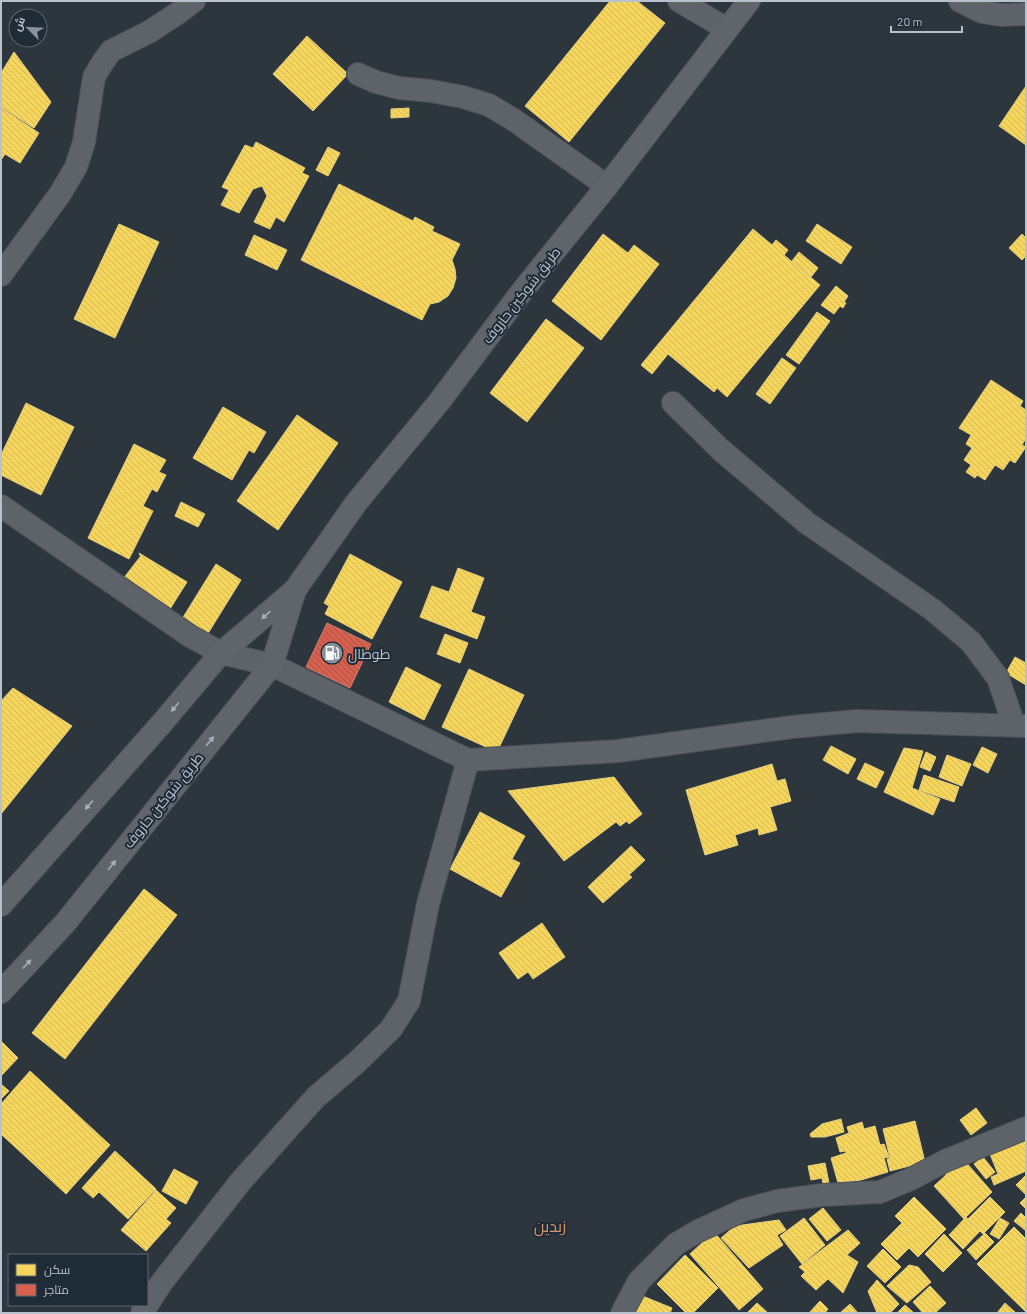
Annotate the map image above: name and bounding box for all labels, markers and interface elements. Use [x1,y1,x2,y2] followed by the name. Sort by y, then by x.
[8,8,48,48] north arrow
[891,8,962,34] scale bar
[897,14,923,28] text: 20 m
[10,15,28,33] text: ش
[478,243,565,347] street label: طريق شوكين حاروف
[261,611,271,620] one-way arrow
[319,640,345,666] fuel station icon: طوطال
[348,645,390,663] place label: طوطال
[171,702,180,713] one-way arrow
[206,736,215,747] one-way arrow
[119,749,207,852] street label: طريق شوكين حاروف
[85,800,94,810] one-way arrow
[107,859,116,870] one-way arrow
[23,958,32,969] one-way arrow
[534,1216,566,1237] district label: زبدين
[8,1254,148,1306] legend
[44,1262,70,1277] text: سكن
[43,1282,69,1297] text: متاجر

